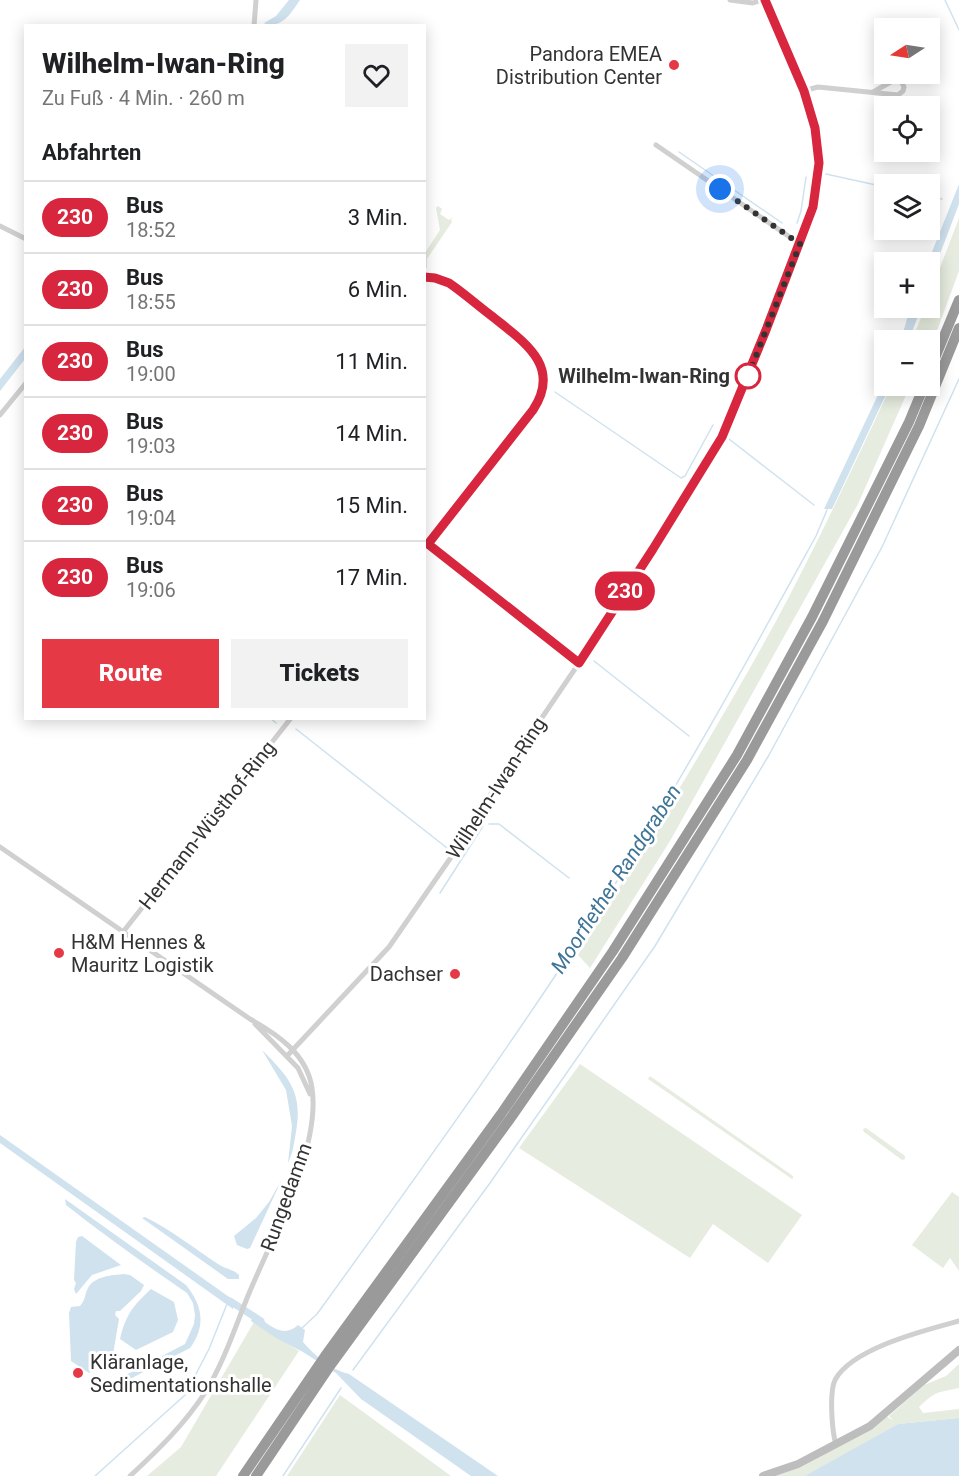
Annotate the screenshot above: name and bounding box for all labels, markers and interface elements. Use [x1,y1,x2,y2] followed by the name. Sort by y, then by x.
[874,18,940,84] north arrow
[874,18,940,396] map controls
[496,42,662,89] place label: Pandora EMEA Distribution Center
[345,44,408,107] button: heart
[42,47,285,80] text: Wilhelm-Iwan-Ring
[667,58,681,72] marker: Pandora EMEA Distribution Center
[42,86,245,110] text: Zu Fuß · 4 Min. · 260 m
[874,96,940,162] button: locate
[42,140,141,165] text: Abfahrten
[705,174,735,204] your location
[874,174,940,240] button: layers
[126,193,164,218] text: Bus
[57,205,93,229] text: 230
[348,205,408,230] text: 3 Min.
[126,218,176,242] text: 18:52
[874,252,940,318] button: +
[126,265,164,290] text: Bus
[57,277,93,301] text: 230
[348,277,408,302] text: 6 Min.
[126,290,176,314] text: 18:55
[874,330,940,396] button: −
[126,337,164,362] text: Bus
[57,349,93,373] text: 230
[335,349,408,374] text: 11 Min.
[126,362,176,386] text: 19:00
[735,363,761,389] marker: Wilhelm-Iwan-Ring
[558,364,730,388] place label: Wilhelm-Iwan-Ring
[126,409,164,434] text: Bus
[57,421,93,445] text: 230
[335,421,408,446] text: 14 Min.
[126,434,176,458] text: 19:03
[126,481,164,506] text: Bus
[57,493,93,517] text: 230
[335,493,408,518] text: 15 Min.
[126,506,176,530] text: 19:04
[126,553,164,578] text: Bus
[57,565,93,589] text: 230
[335,565,408,590] text: 17 Min.
[590,572,660,610] line badge: 230
[126,578,176,602] text: 19:06
[607,579,643,603] text: 230
[42,639,219,708] button: Route
[231,639,408,708] button: Tickets
[441,713,551,863] street label: Wilhelm-Iwan-Ring
[134,736,280,914] street label: Hermann-Wüsthof-Ring
[546,780,686,978] water label: Moorflether Randgraben
[71,930,214,977] place label: H&M Hennes & Mauritz Logistik
[52,946,66,960] marker: H&M Hennes & Mauritz Logistik
[370,962,443,986] place label: Dachser
[448,967,462,981] marker: Dachser
[255,1140,317,1254] street label: Rungedamm
[90,1350,272,1397] place label: Kläranlage, Sedimentationshalle
[71,1366,85,1380] marker: Kläranlage, Sedimentationshalle

